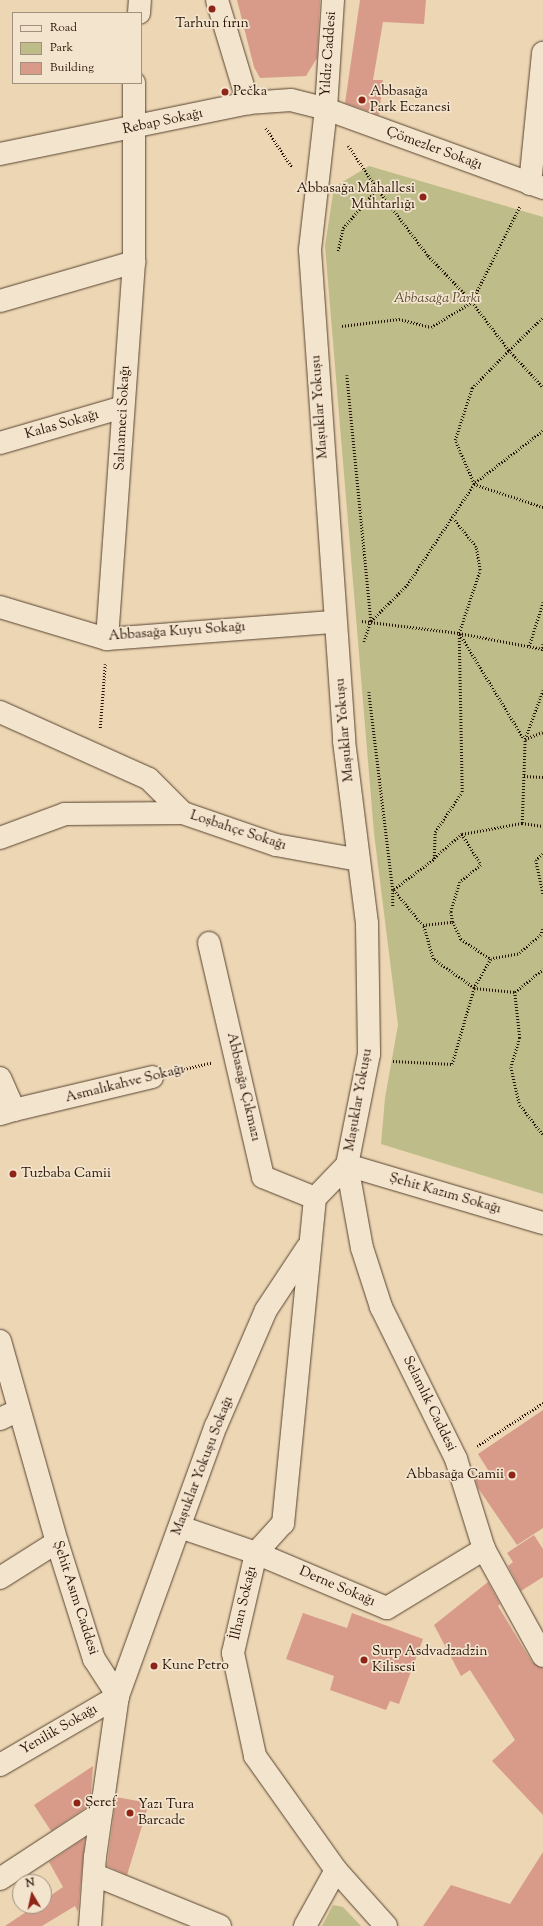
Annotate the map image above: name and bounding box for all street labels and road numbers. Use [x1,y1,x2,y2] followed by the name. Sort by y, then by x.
[318,11,340,97] street label: Yıldız Caddesi
[121,105,205,139] street label: Rebap Sokağı
[384,124,484,174] street label: Çömezler Sokağı
[308,354,332,460] street label: Maşuklar Yokuşu
[112,365,134,471] street label: Salnameci Sokağı
[23,406,101,444] street label: Kalas Sokağı
[108,619,246,645] street label: Abbasağa Kuyu Sokağı
[332,677,358,783] street label: Maşuklar Yokuşu
[188,808,288,854] street label: Loşbahçe Sokağı
[222,1031,264,1143] street label: Abbasağa Çıkmazı
[342,1047,376,1153] street label: Maşuklar Yokuşu
[64,1061,186,1107] street label: Asmalıkahve Sokağı
[387,1170,503,1218] street label: Şehit Kazım Sokağı
[399,1354,459,1454] street label: Selamlık Caddesi
[169,1394,237,1538] street label: Maşuklar Yokuşu Sokağı
[49,1539,101,1657] street label: Şehit Asım Caddesi
[296,1563,378,1611] street label: Derne Sokağı
[227,1565,261,1641] street label: İlhan Sokağı
[17,1701,101,1759] street label: Yenilik Sokağı

